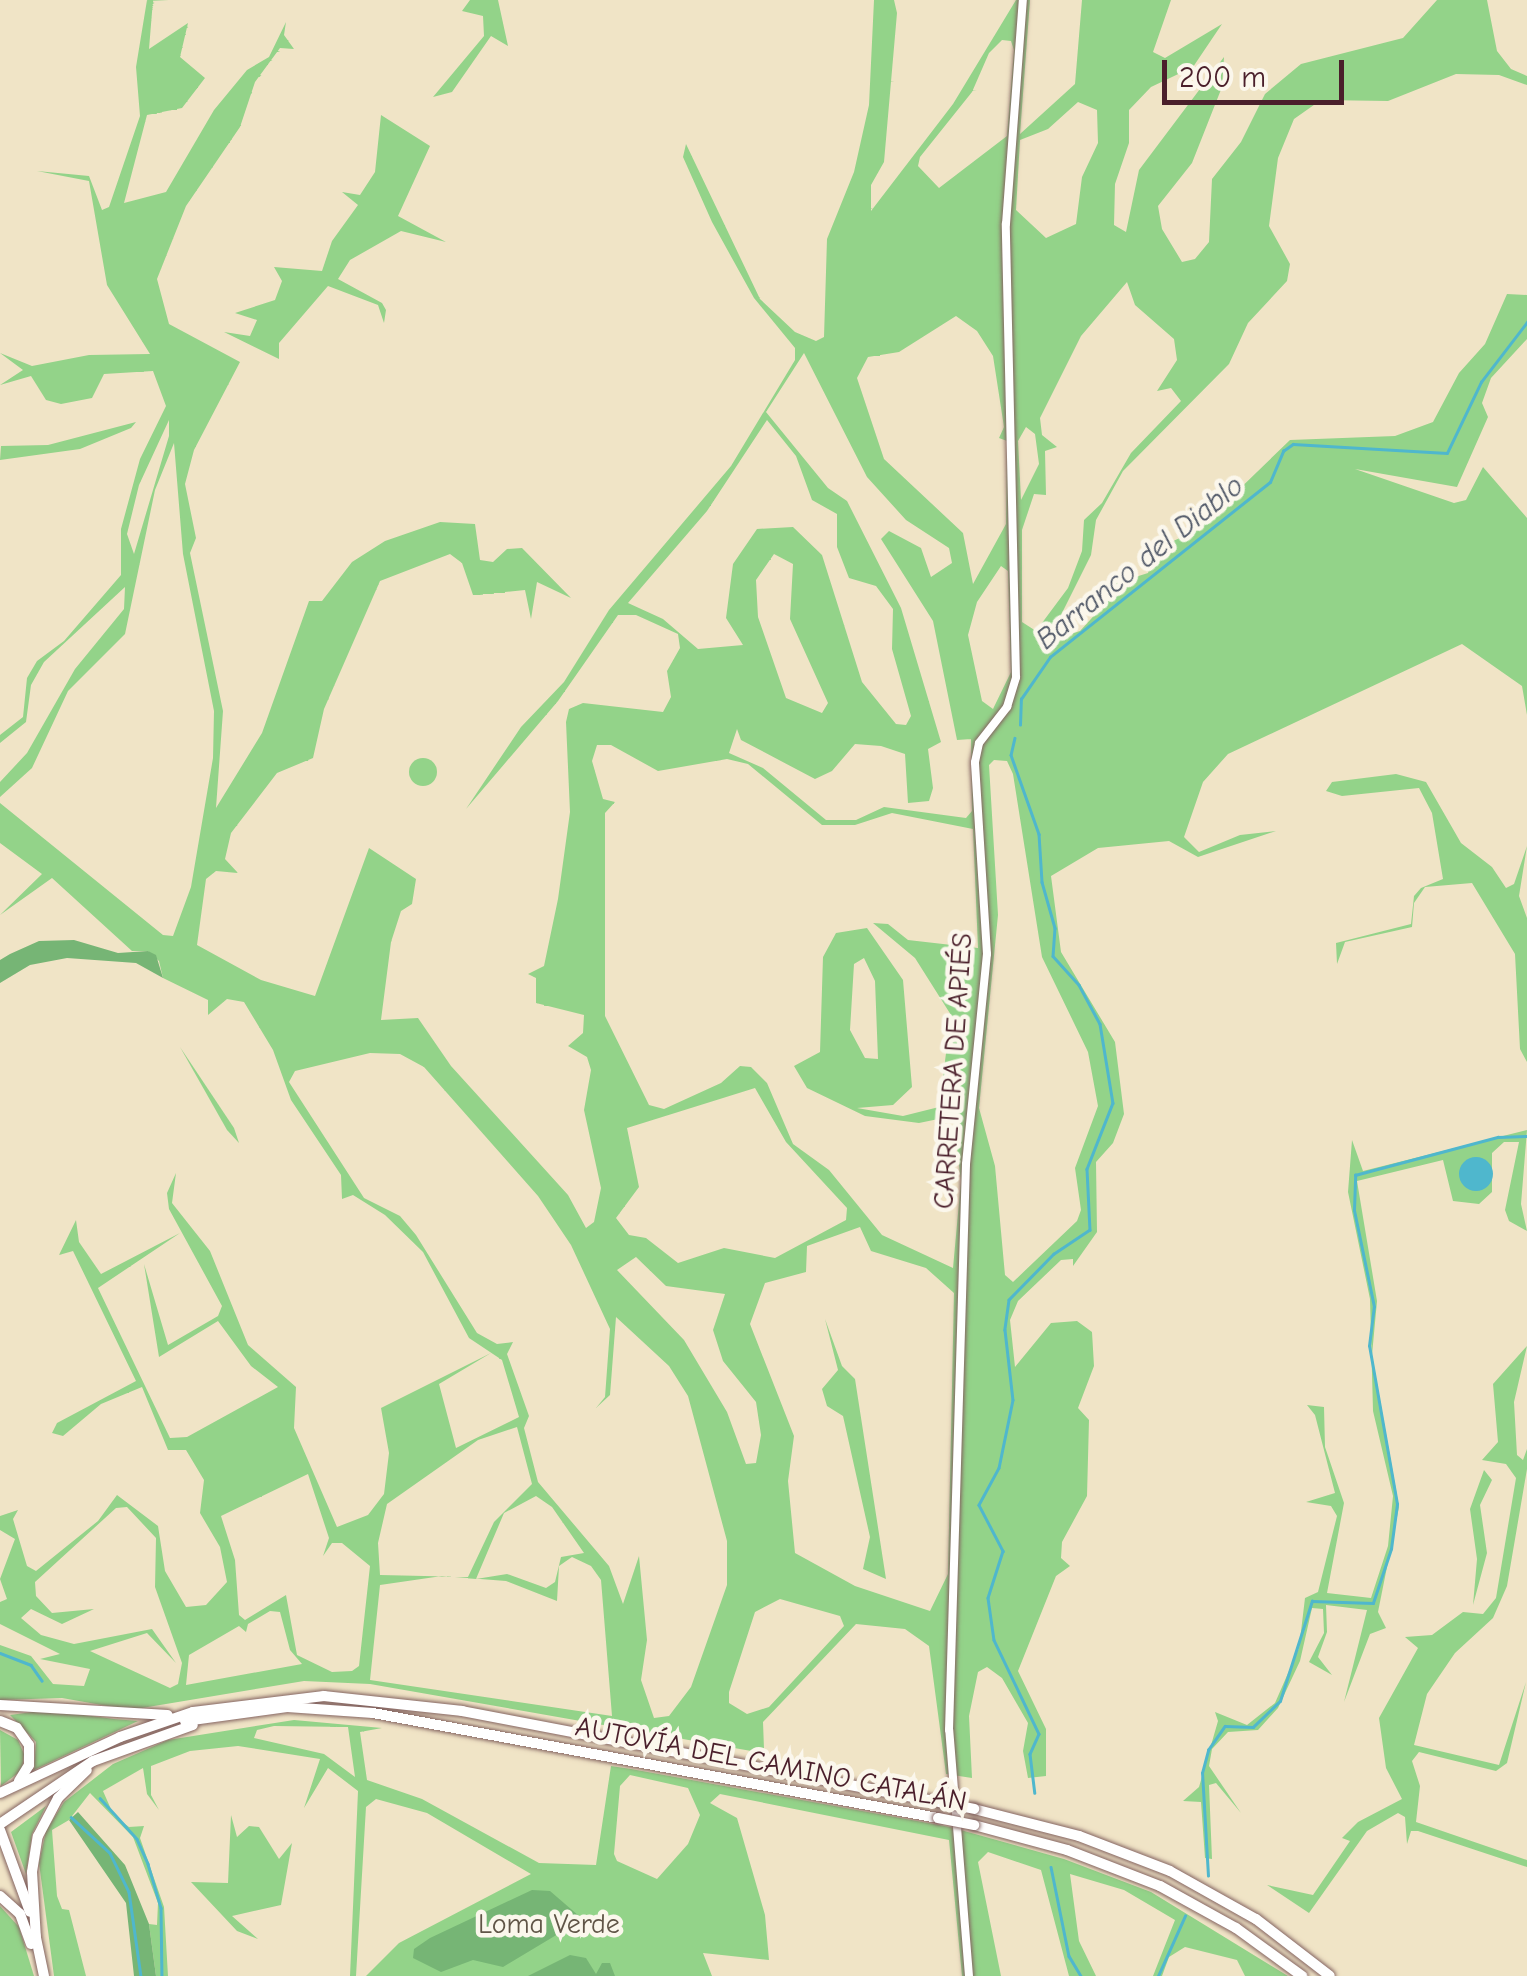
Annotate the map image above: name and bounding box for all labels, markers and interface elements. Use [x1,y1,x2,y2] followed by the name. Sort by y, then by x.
[1167,40,1350,102] scale bar
[1179,60,1266,95] text: 200 m
[1029,468,1251,658] water label: Barranco del Diablo
[927,932,979,1210] street label: CARRETERA DE APIÉS
[573,1710,969,1818] street label: AUTOVÍA DEL CAMINO CATALÁN
[478,1907,620,1941] park label: Loma Verde

